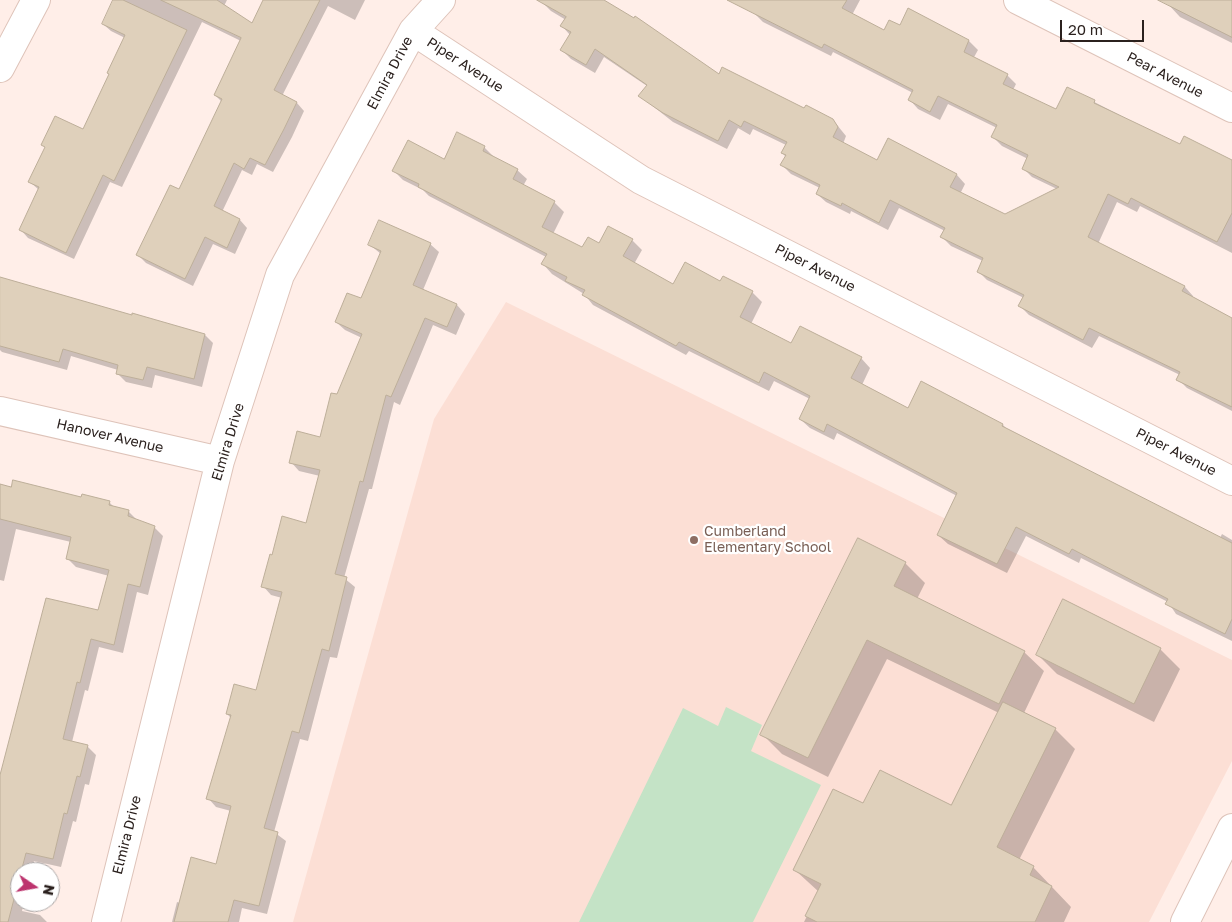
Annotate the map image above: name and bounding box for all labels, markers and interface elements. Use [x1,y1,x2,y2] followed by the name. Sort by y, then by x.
[1062,10,1146,42] scale bar
[1068,20,1103,38] text: 20 m
[364,33,416,113] street label: Elmira Drive
[424,34,506,96] street label: Piper Avenue
[1124,49,1206,101] street label: Pear Avenue
[772,241,858,295] street label: Piper Avenue
[208,401,248,483] street label: Elmira Drive
[55,416,165,456] street label: Hanover Avenue
[1133,425,1219,479] street label: Piper Avenue
[704,524,831,556] place label: Cumberland Elementary School
[688,534,700,546] marker: Cumberland Elementary School
[109,794,145,876] street label: Elmira Drive
[10,862,60,912] north arrow
[40,883,59,897] text: N

